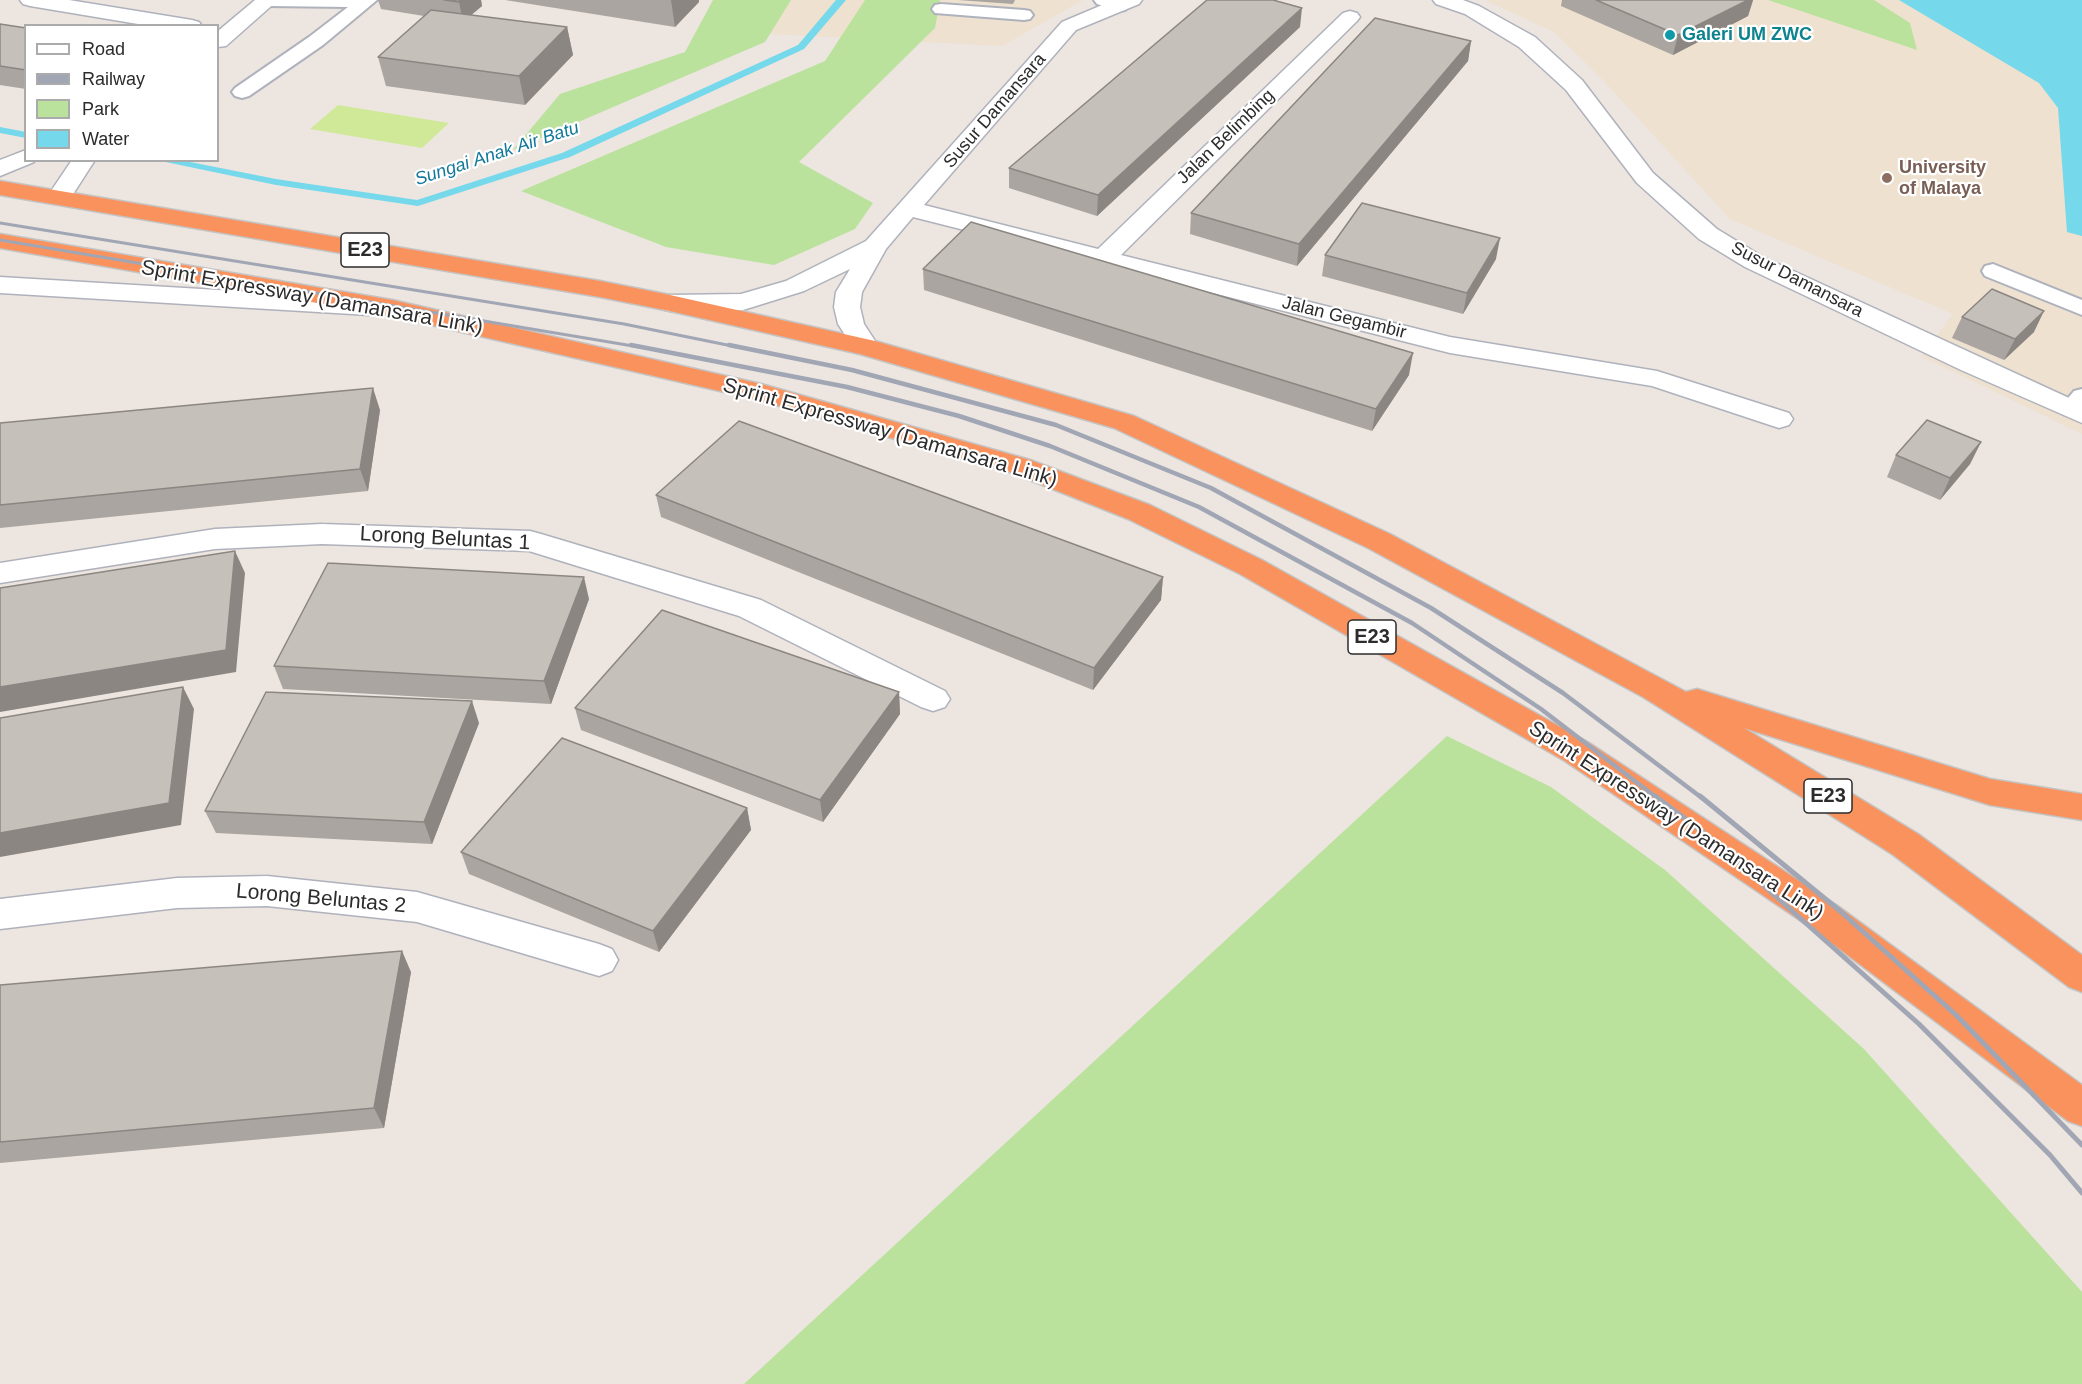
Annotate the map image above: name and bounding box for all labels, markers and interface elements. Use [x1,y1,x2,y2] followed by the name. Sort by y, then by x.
[24,24,219,162] legend
[1682,24,1812,46] place label: Galeri UM ZWC
[1663,28,1677,42] marker: Galeri UM ZWC
[82,39,125,59] text: Road
[939,49,1051,173] street label: Susur Damansara
[82,69,145,89] text: Railway
[1173,85,1279,189] street label: Jalan Belimbing
[82,99,119,119] text: Park
[412,117,582,191] water label: Sungai Anak Air Batu
[82,129,129,149] text: Water
[1899,157,1986,200] place label: University of Malaya
[1880,171,1894,185] marker: University of Malaya
[341,233,389,267] road number: E23
[1727,237,1867,323] street label: Susur Damansara
[139,255,485,341] street label: Sprint Expressway (Damansara Link)
[1280,292,1408,344] street label: Jalan Gegambir
[720,373,1060,493] street label: Sprint Expressway (Damansara Link)
[359,522,531,556] street label: Lorong Beluntas 1
[1348,620,1396,654] road number: E23
[1524,716,1828,926] street label: Sprint Expressway (Damansara Link)
[1804,779,1852,813] road number: E23
[235,879,407,919] street label: Lorong Beluntas 2

